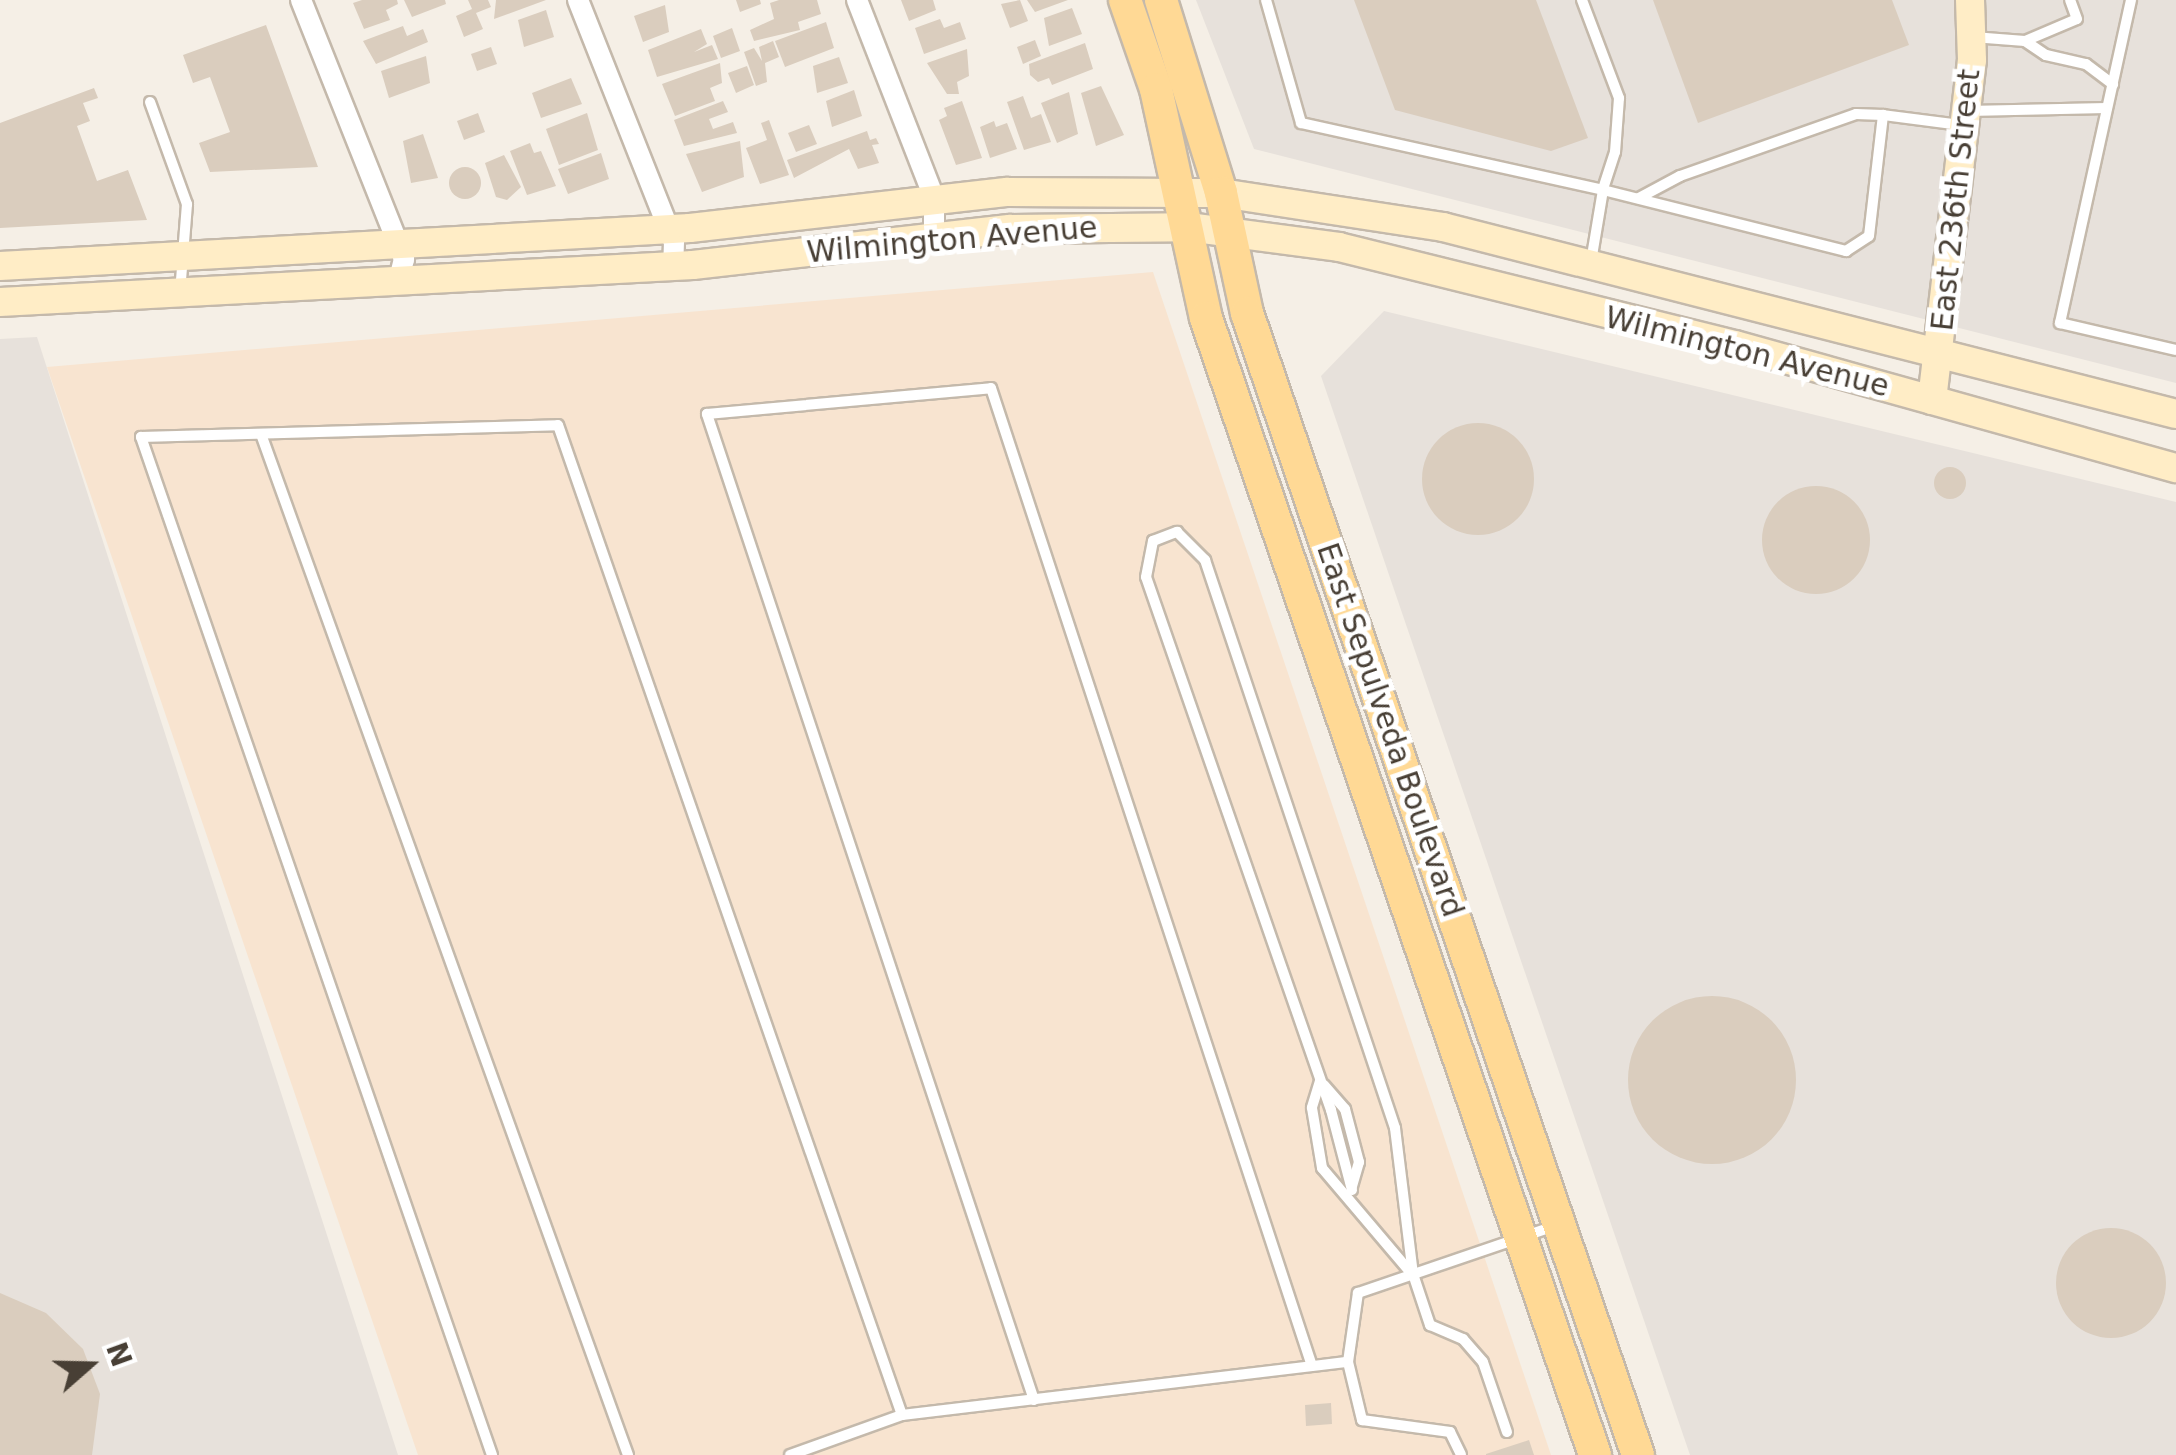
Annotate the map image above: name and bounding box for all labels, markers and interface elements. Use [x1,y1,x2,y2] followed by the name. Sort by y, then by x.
[1924,67,1988,333] street label: East 236th Street
[805,209,1099,271] street label: Wilmington Avenue
[1601,299,1893,405] street label: Wilmington Avenue
[1309,538,1471,922] street label: East Sepulveda Boulevard
[40,1315,140,1415] north arrow
[99,1338,138,1371] text: N

